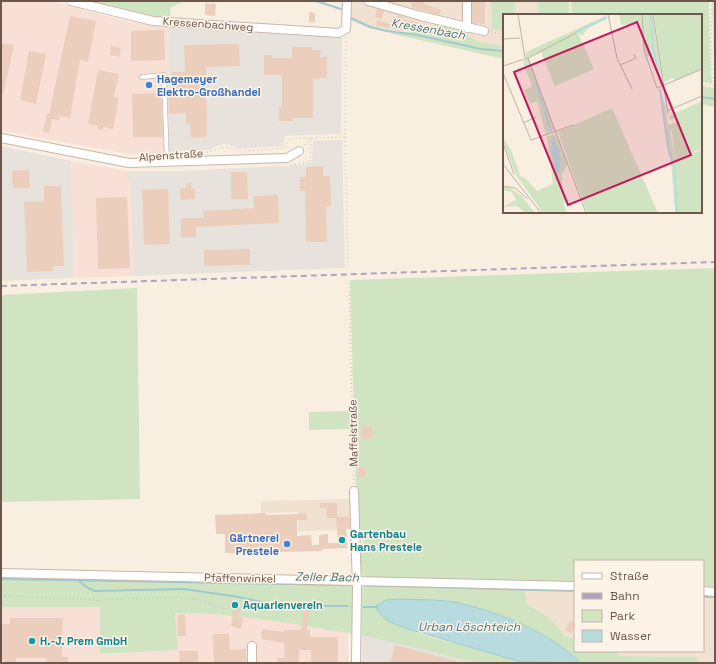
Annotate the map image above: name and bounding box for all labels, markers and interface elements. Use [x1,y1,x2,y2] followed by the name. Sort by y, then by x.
[162,14,254,34] street label: Kressenbachweg
[503,14,702,213] inset map
[390,15,467,43] water label: Kressenbach
[157,72,261,99] place label: Hagemeyer Elektro-Großhandel
[144,80,154,90] marker: Hagemeyer Elektro-Großhandel
[138,146,204,164] street label: Alpenstraße
[345,399,361,467] street label: Maffeistraße
[350,527,422,554] place label: Gartenbau Hans Prestele
[229,531,279,558] place label: Gärtnerei Prestele
[337,535,347,545] marker: Gartenbau Hans Prestele
[282,539,292,549] marker: Gärtnerei Prestele
[574,560,704,652] legend
[295,568,360,586] water label: Zeller Bach
[610,568,649,584] text: Straße
[204,570,276,586] street label: Pfaffenwinkel
[610,588,640,604] text: Bahn
[243,598,323,612] place label: Aquarienverein
[230,600,240,610] marker: Aquarienverein
[610,608,635,624] text: Park
[418,619,521,635] water label: Urban Löschteich
[610,628,652,644] text: Wasser
[40,634,127,648] place label: H.-J. Prem GmbH
[27,636,37,646] marker: H.-J. Prem GmbH

